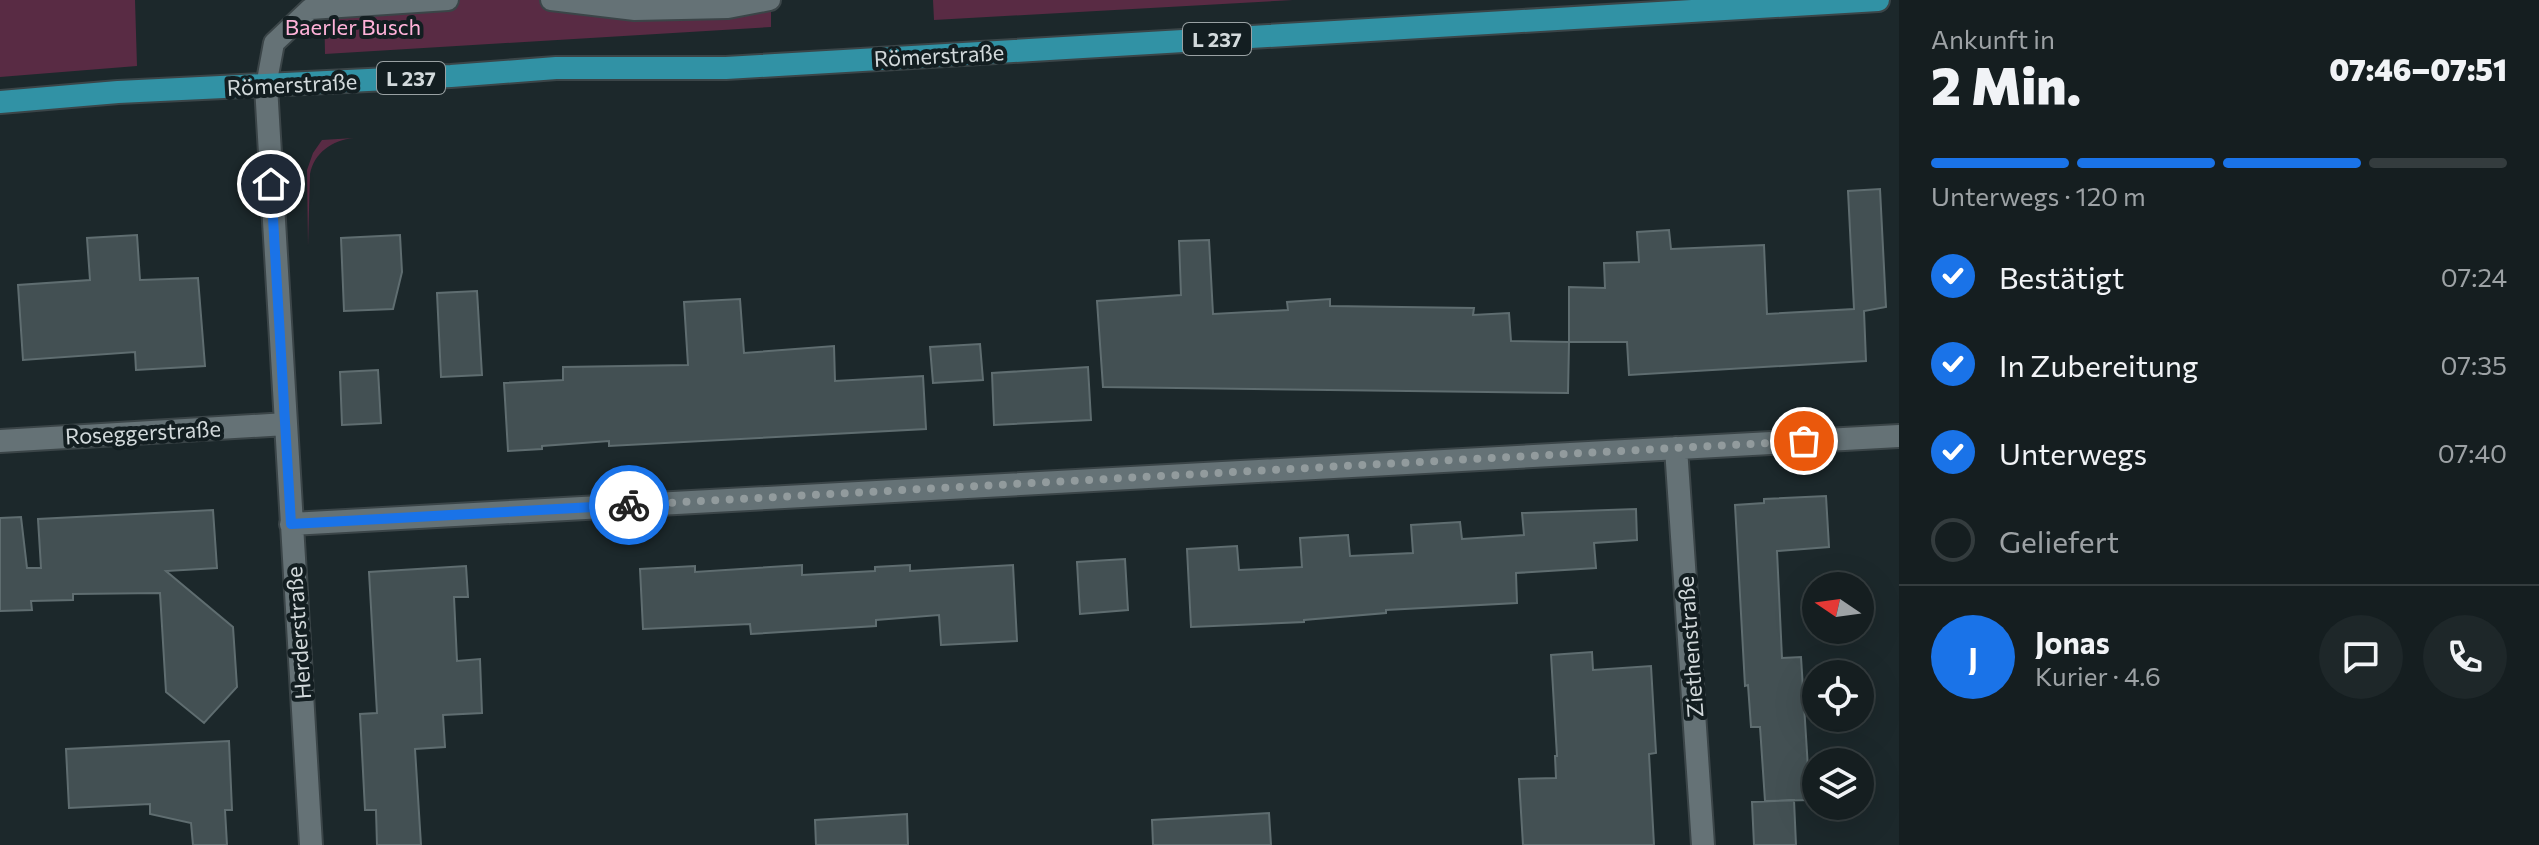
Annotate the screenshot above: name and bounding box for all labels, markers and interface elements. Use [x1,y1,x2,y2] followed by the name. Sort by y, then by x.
[285,13,421,40] park label: Baerler Busch
[1183,23,1251,55] road number: L 237
[1931,23,2055,54] text: Ankunft in
[873,38,1005,72] street label: Römerstraße
[2329,50,2507,87] text: 07:46–07:51
[1931,52,2081,116] text: 2 Min.
[377,62,445,94] road number: L 237
[226,67,358,101] street label: Römerstraße
[237,150,305,218] pin
[249,162,293,206] icon: home
[1931,180,2146,211] text: Unterwegs · 120 m
[1931,254,1975,298] icon: check
[1999,258,2124,295] text: Bestätigt
[2441,261,2507,292] text: 07:24
[1931,342,1975,386] icon: check
[1999,346,2198,383] text: In Zubereitung
[2441,349,2507,380] text: 07:35
[1770,407,1838,475] pin
[64,414,222,450] street label: Roseggerstraße
[1782,419,1826,463] icon: bag
[1931,430,1975,474] icon: check
[1999,434,2147,471] text: Unterwegs
[2438,437,2507,468] text: 07:40
[589,465,669,545] courier
[607,483,651,527] icon: bike
[1999,522,2119,559] text: Geliefert
[280,566,316,700] street label: Herderstraße
[1802,572,1874,644] north arrow
[1802,572,1874,820] map controls
[1672,575,1708,719] street label: Ziethenstraße
[2319,615,2403,699] button: chat
[2423,615,2507,699] button: phone
[2035,623,2110,660] text: Jonas
[1968,639,1978,676] text: J
[1802,660,1874,732] button: locate
[2035,660,2161,691] text: Kurier · 4.6
[1802,748,1874,820] button: layers

